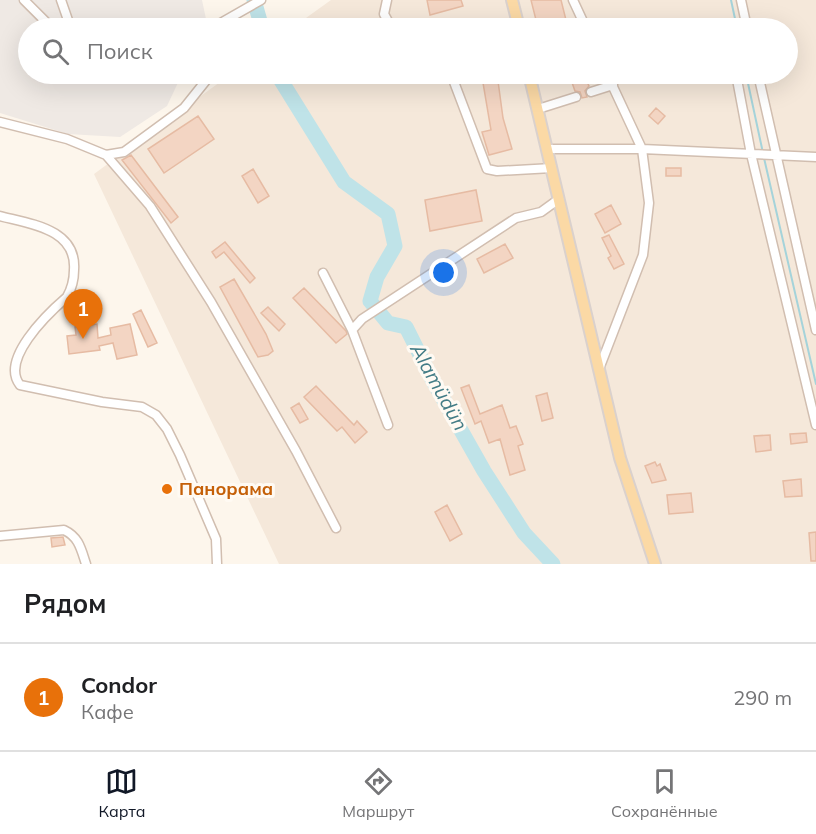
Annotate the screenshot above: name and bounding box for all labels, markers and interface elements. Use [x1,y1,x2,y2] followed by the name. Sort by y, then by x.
[18,18,798,84] search box
[39,35,72,68] icon: search
[87,37,153,65] text: Поиск
[429,258,458,287] your location
[64,290,103,339] pin: 1
[405,338,474,435] water label: Alamüdün
[179,477,273,500] place label: Панорама
[160,482,174,496] marker: Панорама
[24,587,107,620] text: Рядом
[81,671,157,699] text: Condor
[38,685,50,710] text: 1
[733,685,792,710] text: 290 m
[81,699,134,724] text: Кафе
[98,765,145,821] tab: Карта
[342,765,414,821] tab: Маршрут
[611,765,718,821] tab: Сохранённые

